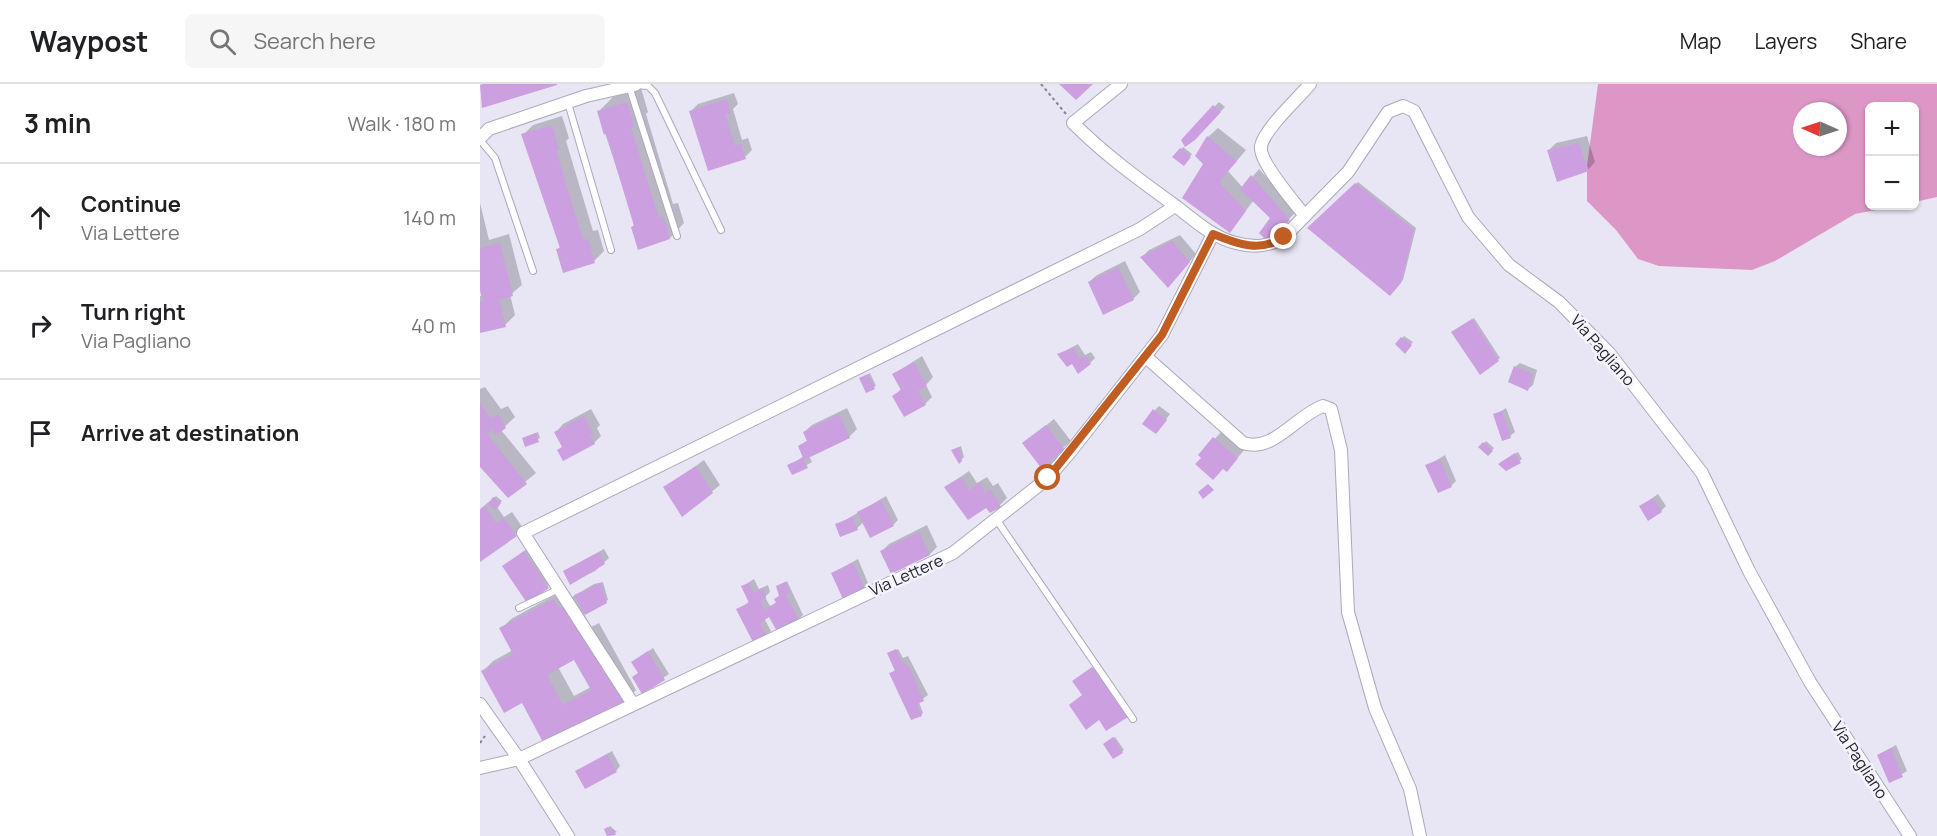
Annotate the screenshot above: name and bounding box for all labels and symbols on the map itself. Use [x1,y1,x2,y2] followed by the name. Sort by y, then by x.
[1793,102,1847,156] north arrow
[1270,223,1296,249] route end
[1566,310,1640,390] street label: Via Pagliano
[1034,464,1060,490] route start
[866,549,946,601] street label: Via Lettere
[1827,717,1893,803] street label: Via Pagliano

